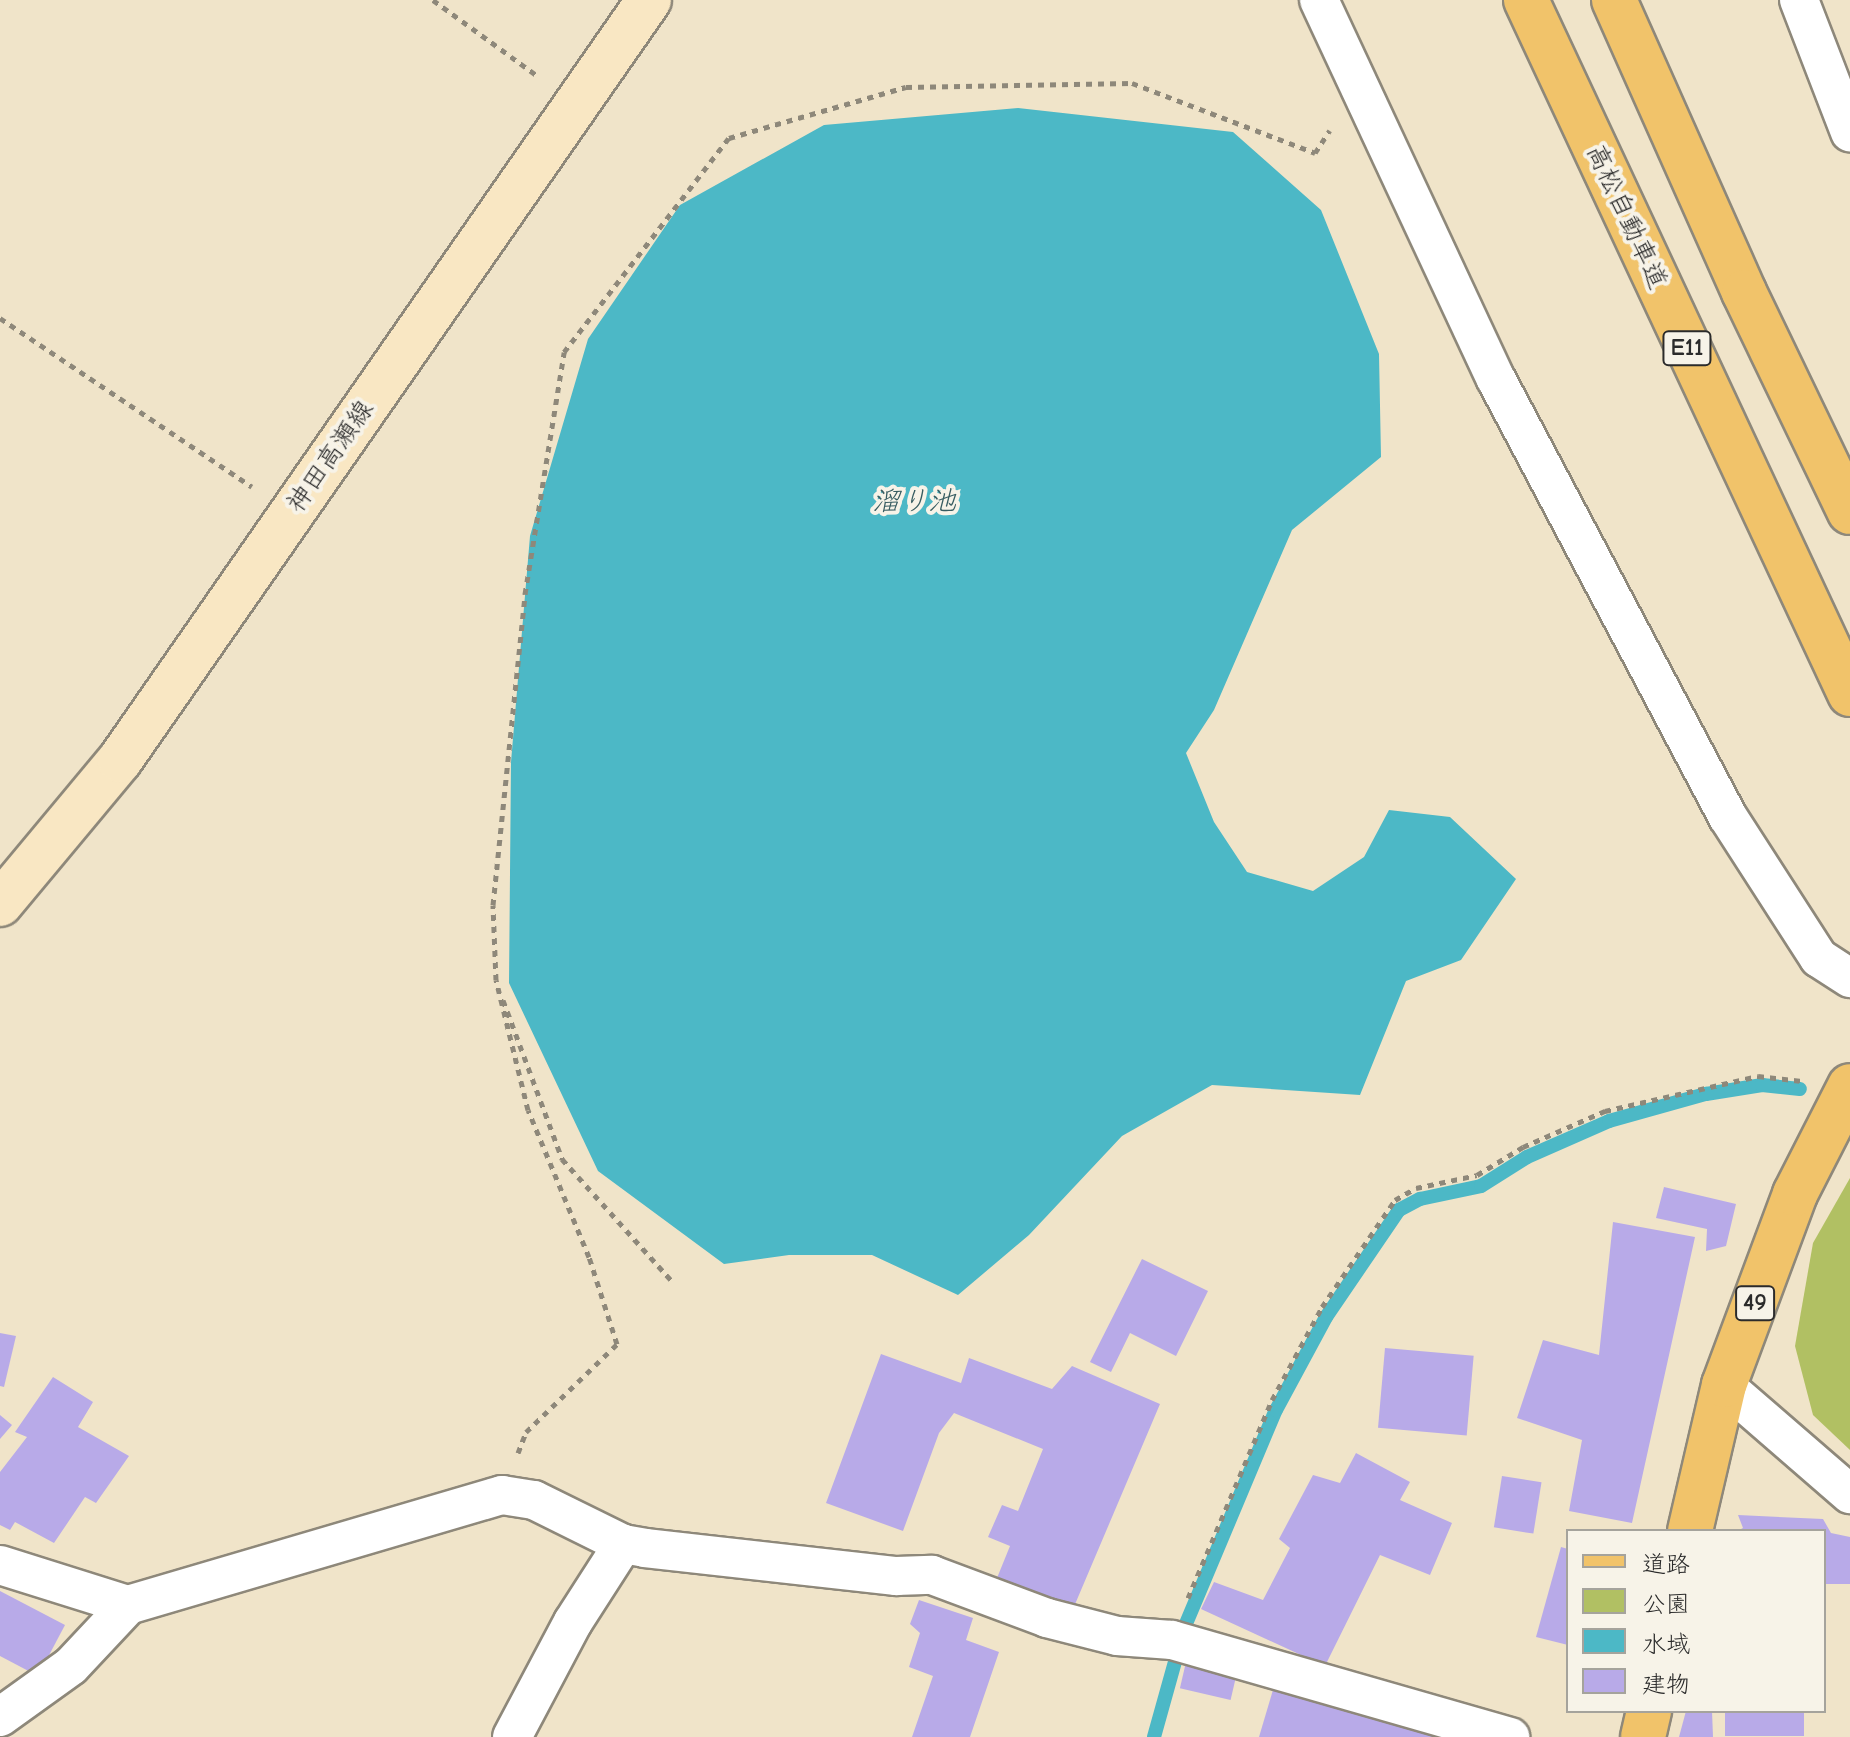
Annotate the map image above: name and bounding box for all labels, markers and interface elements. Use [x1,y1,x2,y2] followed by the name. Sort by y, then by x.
[1579,140,1673,294] street label: 高松自動車道
[1661,328,1713,368] road number: E11
[281,395,381,519] street label: 神田高瀬線
[872,484,956,518] water label: 溜り池
[1735,1283,1775,1323] road number: 49
[1566,1529,1826,1713] legend
[1642,1550,1690,1578] text: 道路
[1642,1590,1690,1618] text: 公園
[1642,1630,1690,1658] text: 水域
[1642,1670,1690,1698] text: 建物

